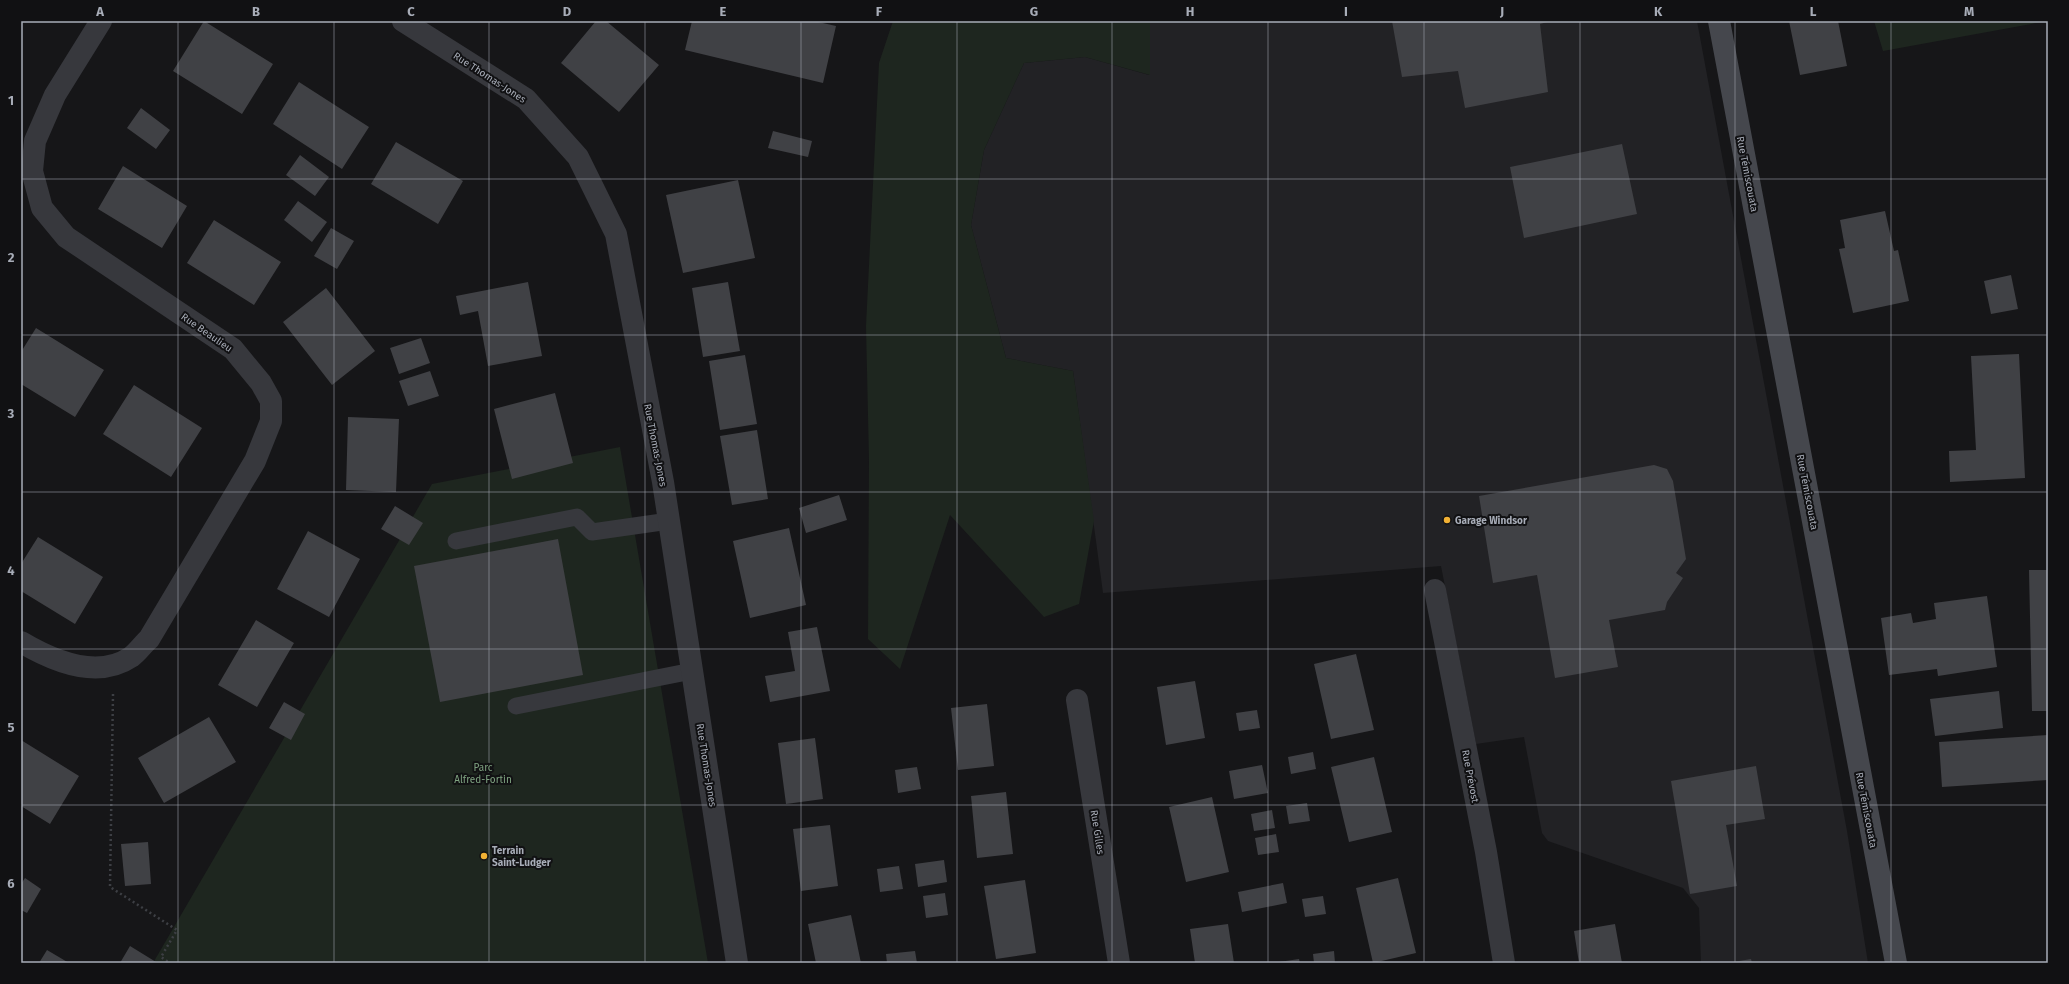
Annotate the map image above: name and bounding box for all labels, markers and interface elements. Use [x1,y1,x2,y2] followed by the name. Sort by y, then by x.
[95,4,104,19] text: A
[252,4,260,19] text: B
[407,4,415,19] text: C
[563,4,572,19] text: D
[720,4,727,19] text: E
[876,4,883,19] text: F
[1030,4,1038,19] text: G
[1186,4,1194,19] text: H
[1344,4,1348,19] text: I
[1499,4,1504,19] text: J
[1654,4,1663,19] text: K
[1810,4,1817,19] text: L
[1964,4,1974,19] text: M
[451,50,528,106] street label: Rue Thomas-Jones
[8,93,14,108] text: 1
[1734,135,1760,213] street label: Rue Témiscouata
[8,250,15,265] text: 2
[179,311,234,355] street label: Rue Beaulieu
[641,403,669,488] street label: Rue Thomas-Jones
[7,406,15,421] text: 3
[1794,453,1820,531] street label: Rue Témiscouata
[1442,515,1452,525] marker: Garage Windsor
[1455,515,1528,527] place label: Garage Windsor
[7,563,15,578] text: 4
[8,720,15,735] text: 5
[694,723,719,808] street label: Rue Thomas-Jones
[1459,749,1481,804] street label: Rue Prévost
[454,762,512,786] park label: Parc Alfred-Fortin
[1853,771,1879,849] street label: Rue Témiscouata
[1088,809,1107,856] street label: Rue Gilles
[492,845,552,869] place label: Terrain Saint-Ludger
[479,851,489,861] marker: Terrain Saint-Ludger
[7,876,15,891] text: 6

